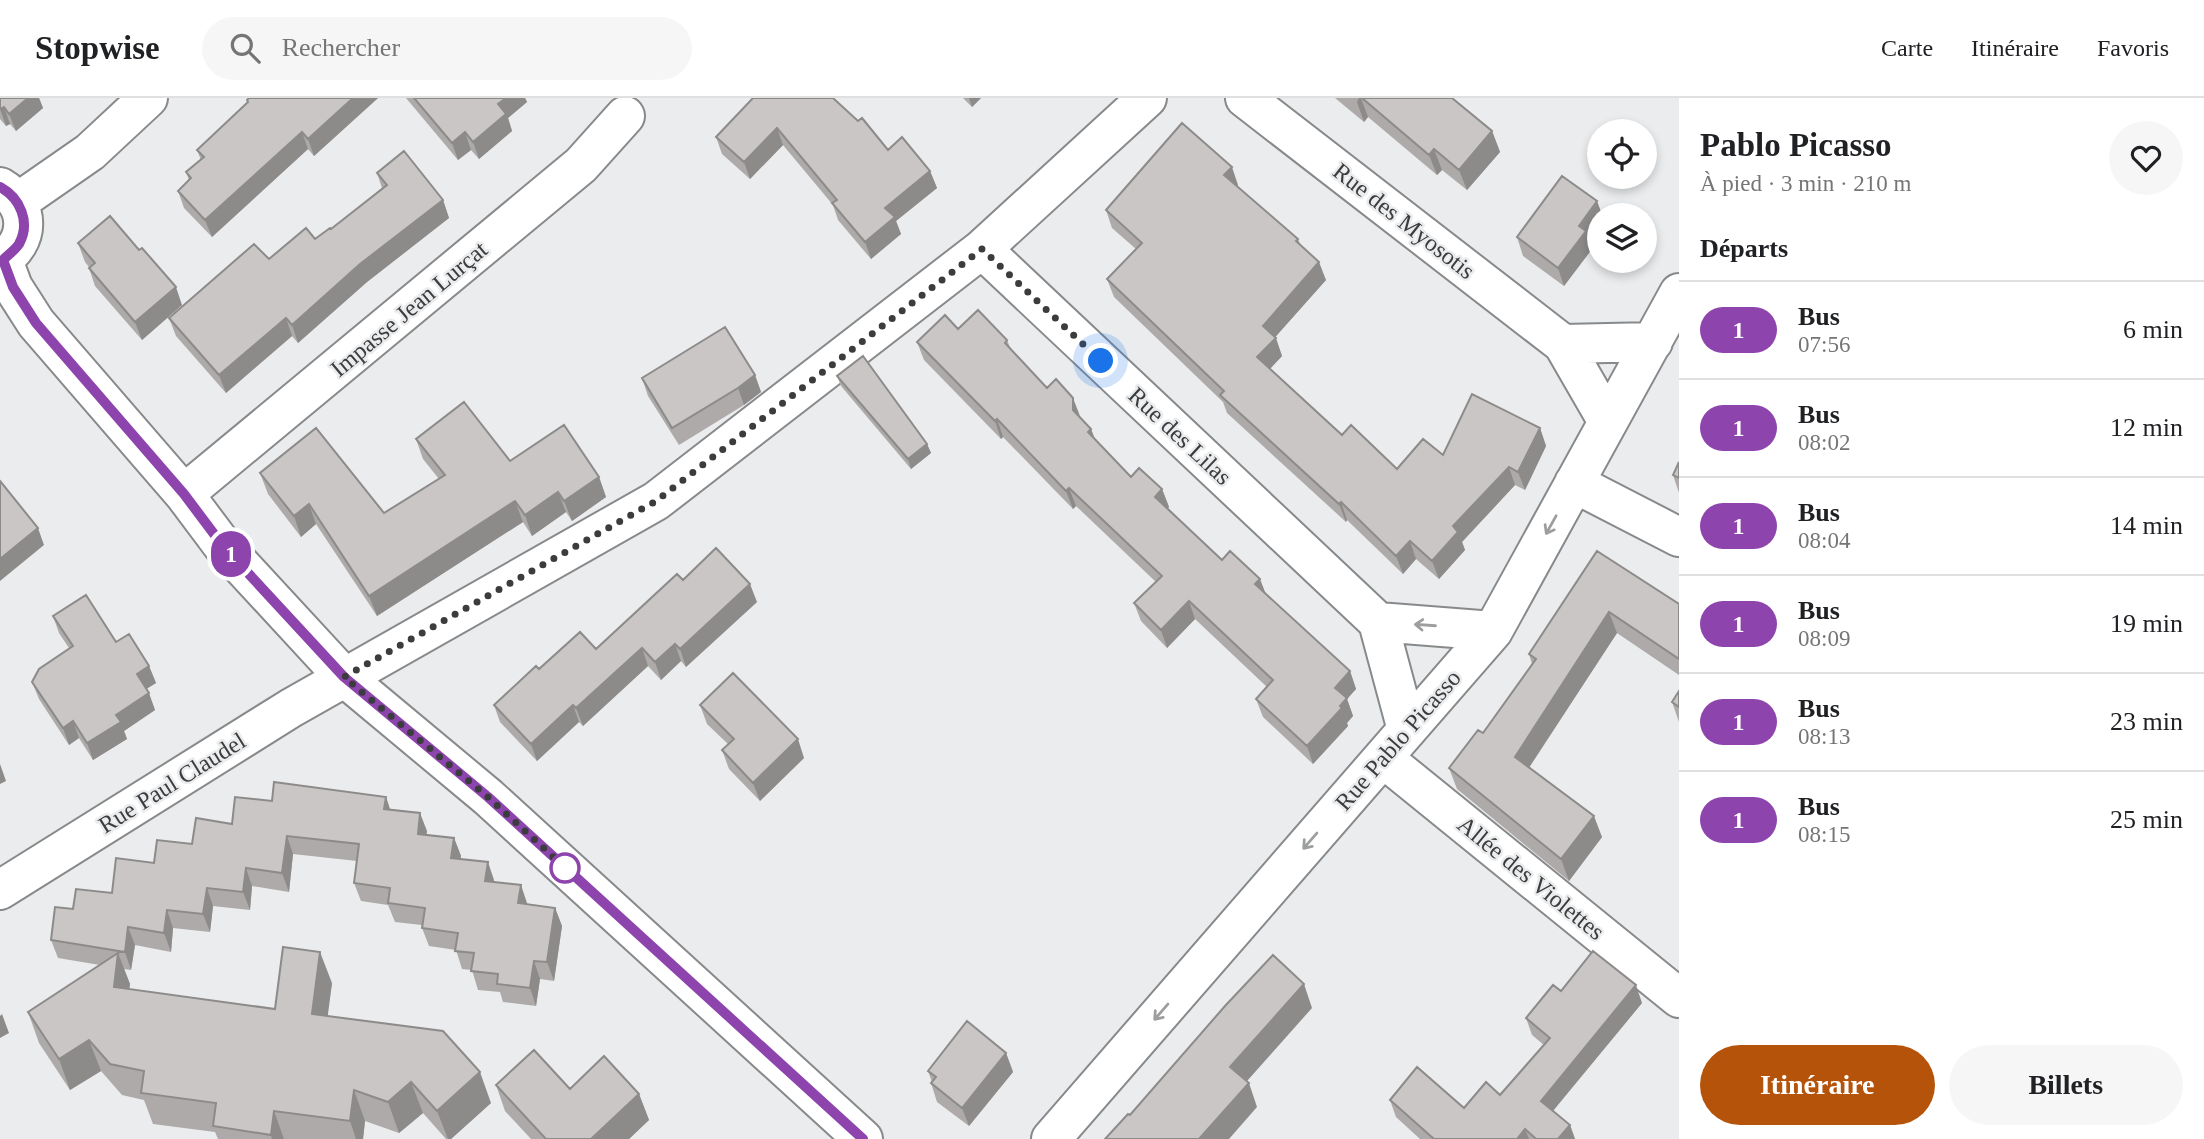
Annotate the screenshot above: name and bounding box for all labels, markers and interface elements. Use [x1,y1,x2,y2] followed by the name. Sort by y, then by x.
[202,17,692,80] search box
[226,29,264,67] icon: search
[35,30,160,66] text: Stopwise
[282,33,400,62] text: Rechercher
[1881,35,1933,61] text: Carte
[1971,35,2059,61] text: Itinéraire
[2097,35,2169,61] text: Favoris
[1587,119,1657,273] map controls
[1587,119,1657,189] button: locate
[2109,121,2183,195] button: heart
[1700,127,1892,163] text: Pablo Picasso
[1328,158,1480,284] street label: Rue des Myosotis
[1700,171,1911,196] text: À pied · 3 min · 210 m
[1587,203,1657,273] button: layers
[1700,234,1788,263] text: Départs
[326,236,493,382] street label: Impasse Jean Lurçat
[1798,302,1840,331] text: Bus
[2123,315,2183,344] text: 6 min
[1733,317,1745,343] text: 1
[1798,332,1850,357] text: 07:56
[1083,343,1118,378] your location
[1123,382,1237,490] street label: Rue des Lilas
[1798,400,1840,429] text: Bus
[2110,413,2183,442] text: 12 min
[1733,415,1745,441] text: 1
[1798,430,1850,455] text: 08:02
[1798,498,1840,527] text: Bus
[2110,511,2183,540] text: 14 min
[1733,513,1745,539] text: 1
[1544,514,1557,535] one-way arrow
[1798,528,1850,553] text: 08:04
[208,531,254,577] line badge: 1
[225,541,237,567] text: 1
[1798,596,1840,625] text: Bus
[2110,609,2183,638] text: 19 min
[1733,611,1745,637] text: 1
[1414,619,1437,632] one-way arrow
[1798,626,1850,651] text: 08:09
[1330,665,1466,815] street label: Rue Pablo Picasso
[1798,694,1840,723] text: Bus
[2110,707,2183,736] text: 23 min
[1733,709,1745,735] text: 1
[1798,724,1850,749] text: 08:13
[94,727,250,839] street label: Rue Paul Claudel
[1798,792,1840,821] text: Bus
[2110,805,2183,834] text: 25 min
[1733,807,1745,833] text: 1
[1453,811,1609,945] street label: Allée des Violettes
[1798,822,1850,847] text: 08:15
[1303,831,1319,849] one-way arrow
[550,853,580,883] unlabelled marker
[1153,1003,1169,1021] one-way arrow
[1700,1045,1935,1125] button: Itinéraire
[1949,1045,2183,1125] button: Billets

